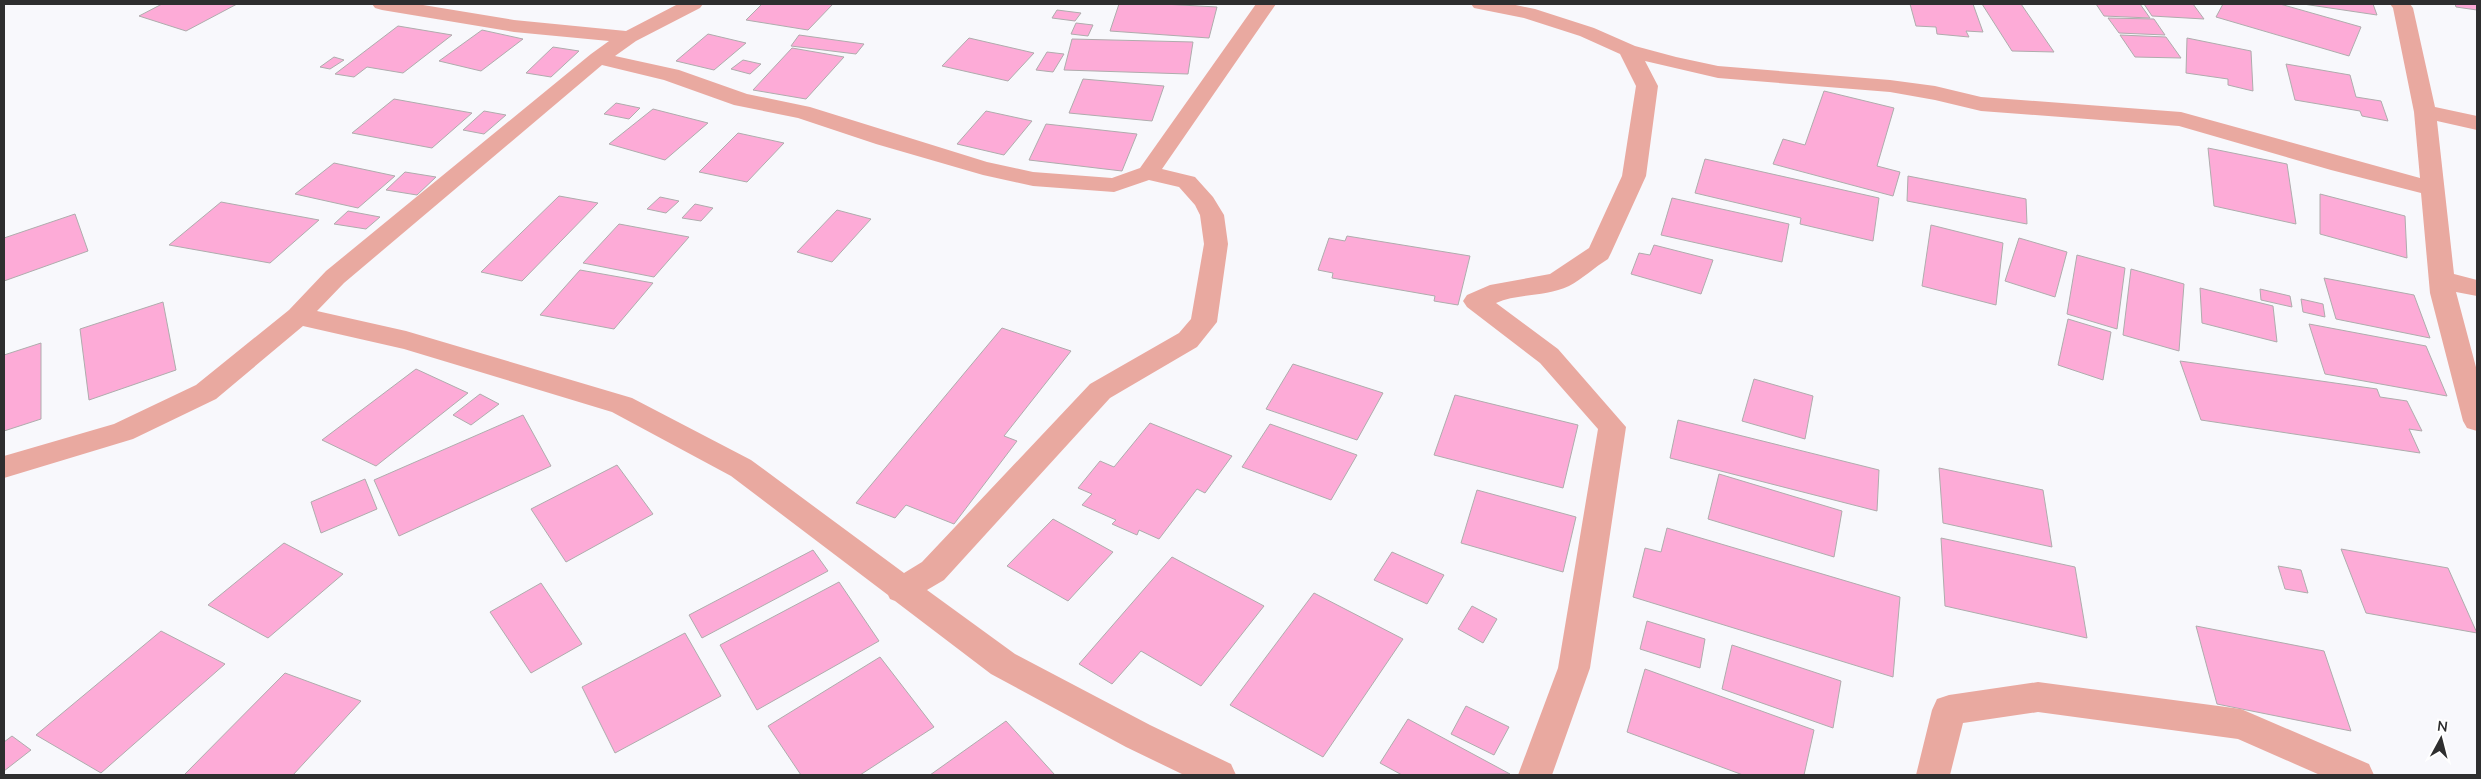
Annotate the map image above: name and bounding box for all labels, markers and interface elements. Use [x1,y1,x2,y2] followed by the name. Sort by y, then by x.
[2416,714,2466,764] north arrow
[2436,717,2449,737] text: N

